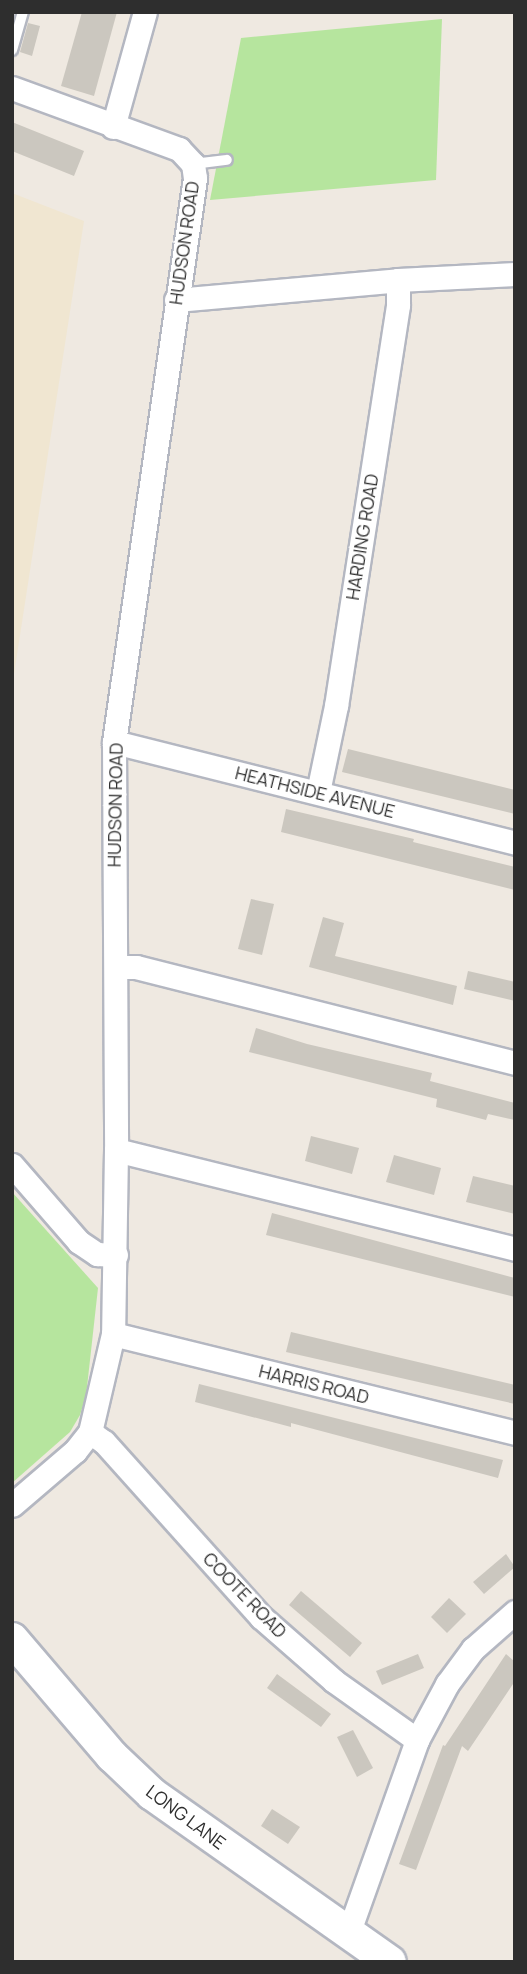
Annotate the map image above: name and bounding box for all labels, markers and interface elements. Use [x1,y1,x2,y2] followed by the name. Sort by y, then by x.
[165,180,203,306] street label: HUDSON ROAD
[341,472,383,602] street label: HARDING ROAD
[103,743,127,867] street label: HUDSON ROAD
[233,762,397,822] street label: HEATHSIDE AVENUE
[257,1360,371,1408] street label: HARRIS ROAD
[199,1548,291,1642] street label: COOTE ROAD
[142,1780,230,1854] street label: LONG LANE

